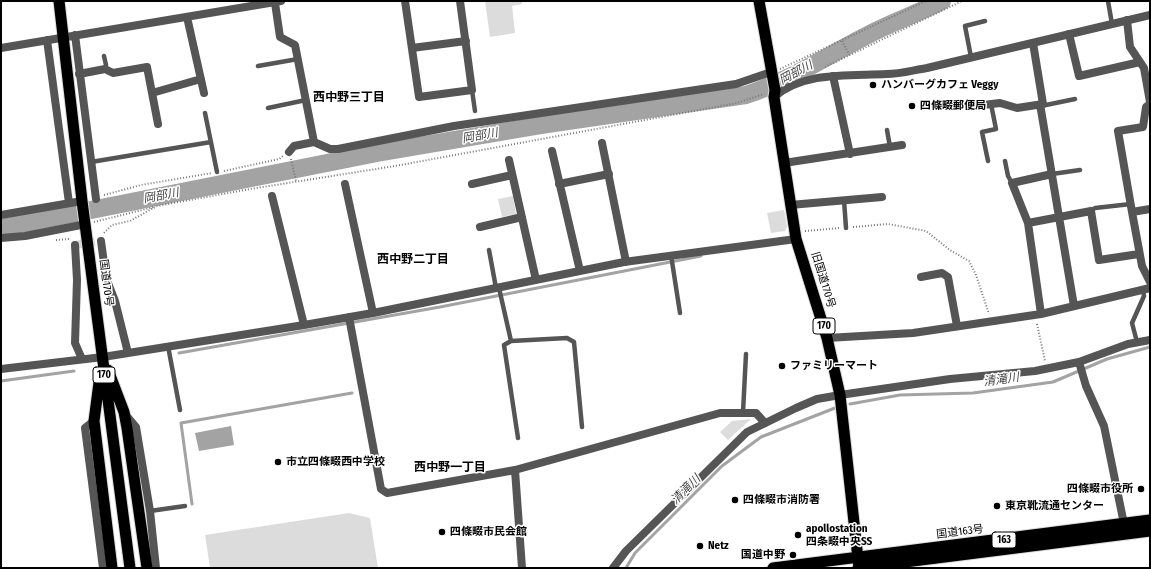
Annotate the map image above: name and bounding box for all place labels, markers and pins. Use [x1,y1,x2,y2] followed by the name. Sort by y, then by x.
[881,78,999,92] place label: ハンバーグカフェ Veggy
[868,80,878,90] marker: ハンバーグカフェ Veggy
[920,99,986,113] place label: 四條畷郵便局
[907,101,917,111] marker: 四條畷郵便局
[790,359,878,373] place label: ファミリーマート
[777,361,787,371] marker: ファミリーマート
[286,455,385,469] place label: 市立四條畷西中学校
[273,457,283,467] marker: 市立四條畷西中学校
[1067,482,1133,496] place label: 四條畷市役所
[1136,484,1146,494] marker: 四條畷市役所
[743,493,820,507] place label: 四條畷市消防署
[730,495,740,505] marker: 四條畷市消防署
[1005,499,1104,513] place label: 東京靴流通センター
[992,501,1002,511] marker: 東京靴流通センター
[806,522,872,548] place label: apollostation 四条畷中央SS
[450,525,527,539] place label: 四條畷市民会館
[437,527,447,537] marker: 四條畷市民会館
[793,530,803,540] marker: apollostation 四条畷中央SS
[708,539,729,553] place label: Netz
[695,541,705,551] marker: Netz
[741,548,785,562] place label: 国道中野
[788,550,798,560] marker: 国道中野

